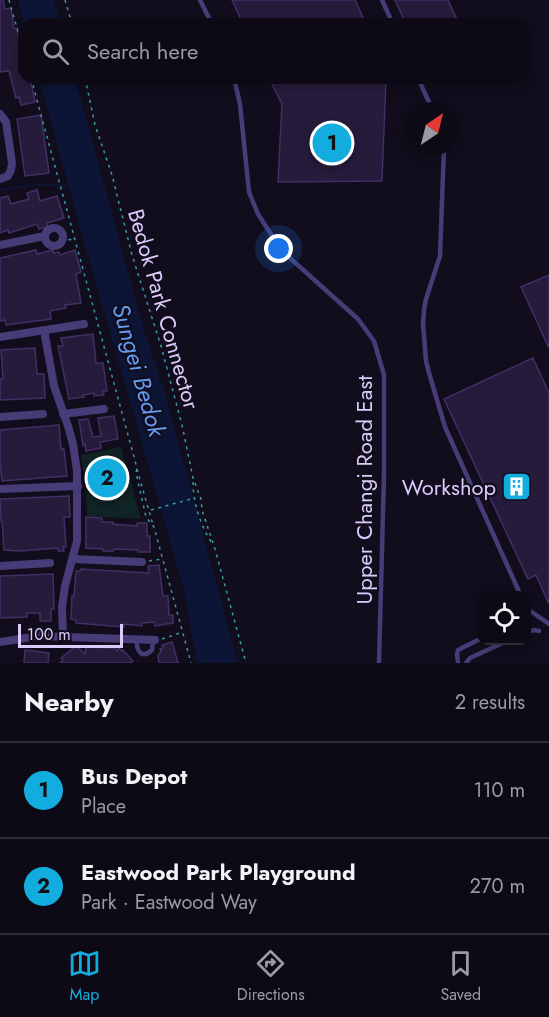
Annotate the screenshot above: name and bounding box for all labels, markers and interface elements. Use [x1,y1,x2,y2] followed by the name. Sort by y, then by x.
[18,18,531,84] search box
[39,35,72,68] icon: search
[87,35,198,67] text: Search here
[405,102,459,156] north arrow
[312,120,352,166] pin: 1
[120,205,208,413] street label: Bedok Park Connector
[264,234,293,263] your location
[103,299,175,442] water label: Sungei Bedok
[348,375,380,604] street label: Upper Changi Road East
[88,456,126,500] pin: 2
[402,471,496,503] place label: Workshop
[501,471,533,503] building icon: Workshop
[477,591,531,645] map controls
[477,591,531,645] button: locate
[18,621,123,648] scale bar
[27,623,71,646] text: 100 m
[24,683,113,721] text: Nearby
[455,688,525,717] text: 2 results
[81,760,187,792] text: Bus Depot
[38,776,49,805] text: 1
[473,776,525,805] text: 110 m
[81,792,126,821] text: Place
[81,856,355,888] text: Eastwood Park Playground
[37,872,50,901] text: 2
[470,872,525,901] text: 270 m
[81,888,257,917] text: Park · Eastwood Way
[68,947,101,1006] tab: Map
[237,947,305,1006] tab: Directions
[440,947,481,1006] tab: Saved

